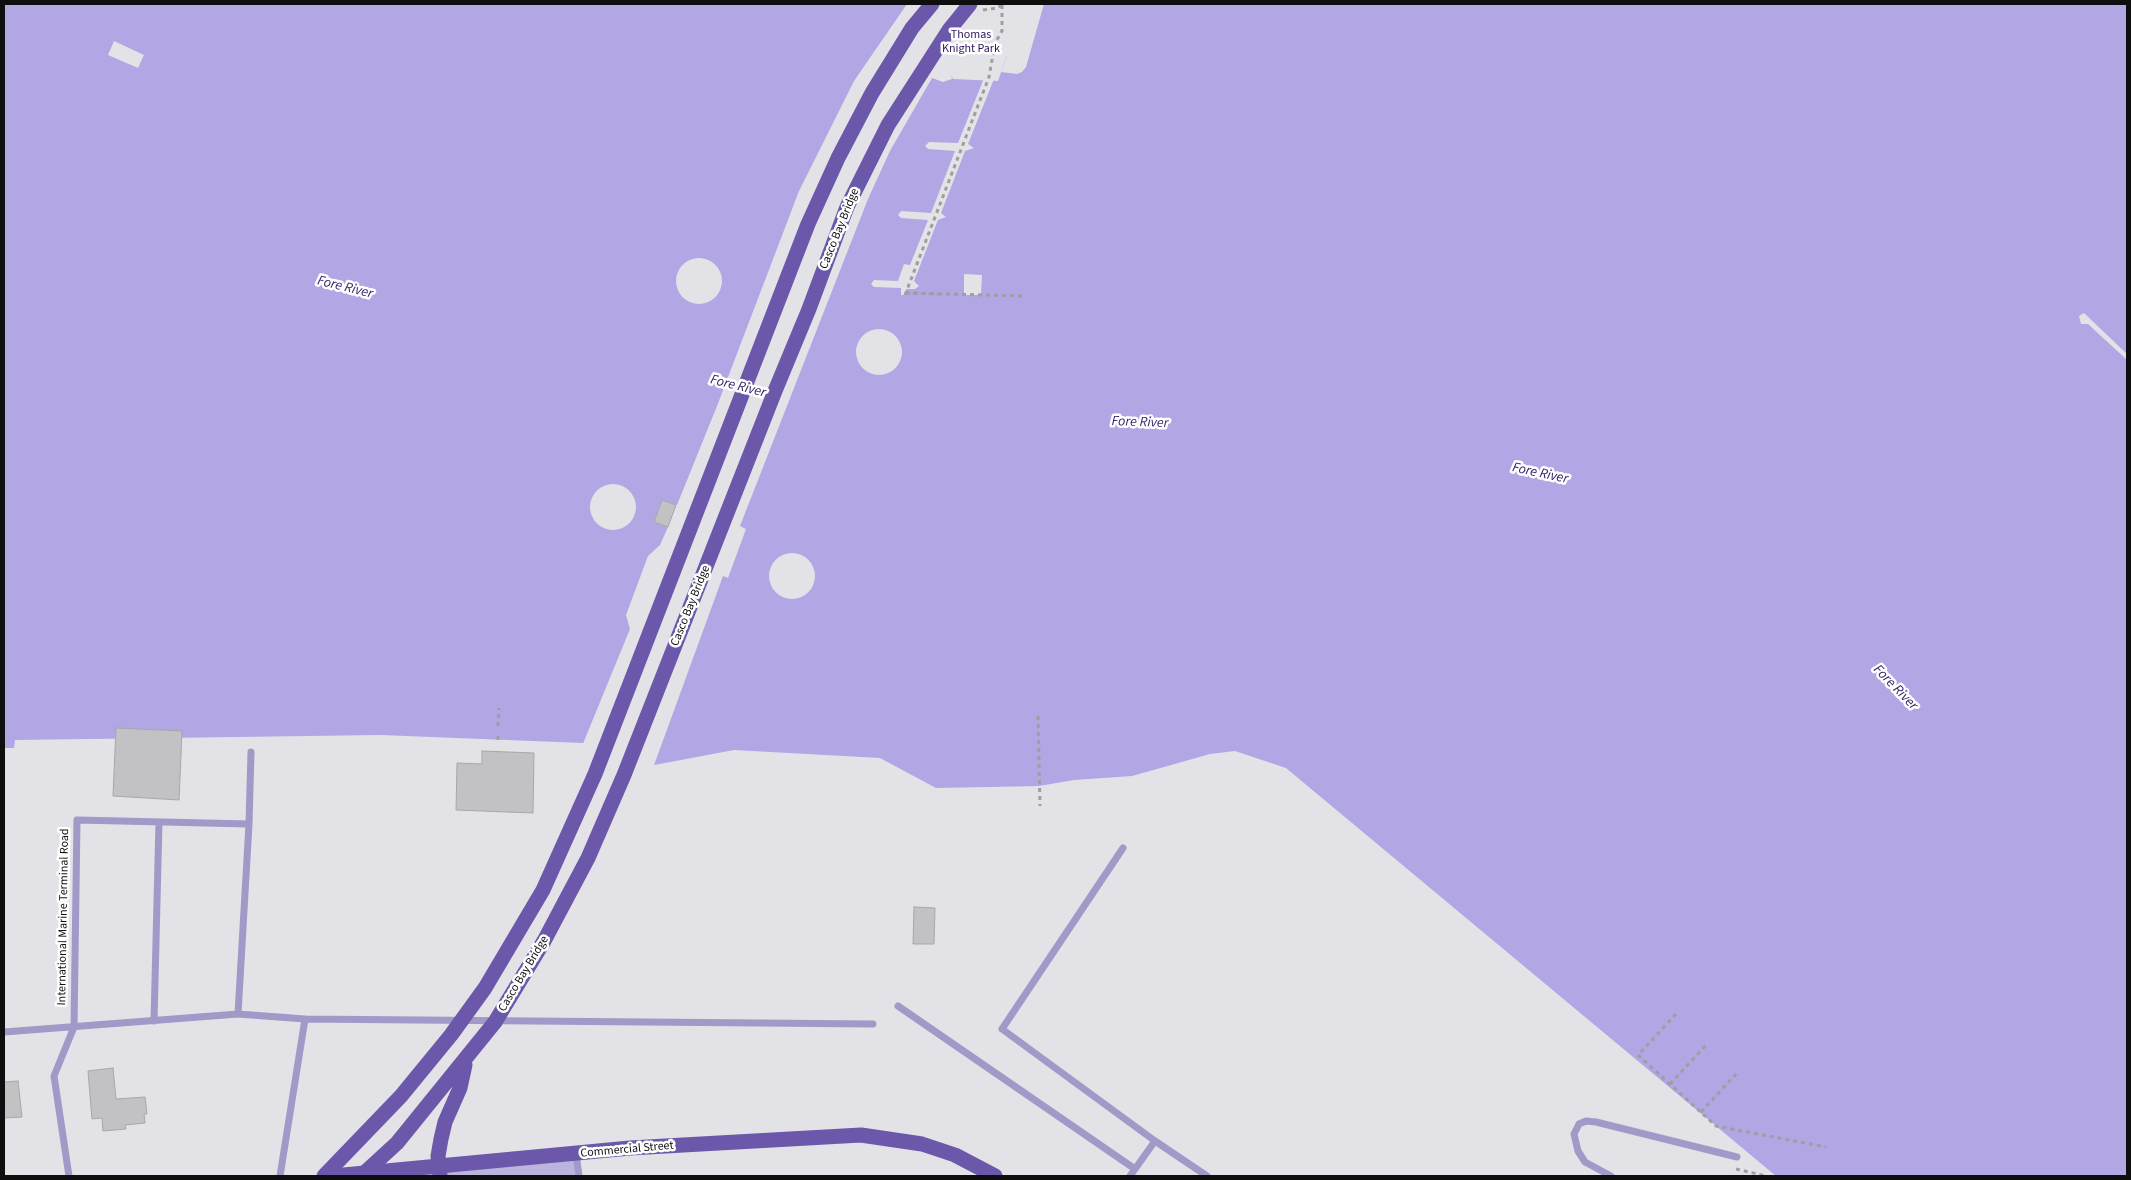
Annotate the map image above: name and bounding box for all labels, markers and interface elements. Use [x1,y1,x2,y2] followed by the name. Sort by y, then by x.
[942,28,1000,56] park label: Thomas Knight Park
[817,187,863,271] street label: Casco Bay Bridge
[315,273,375,303] water label: Fore River
[708,372,768,402] water label: Fore River
[1111,414,1169,432] water label: Fore River
[1511,460,1569,488] water label: Fore River
[668,564,714,648] street label: Casco Bay Bridge
[1869,662,1921,714] water label: Fore River
[55,828,73,1006] street label: International Marine Terminal Road
[496,934,552,1014] street label: Casco Bay Bridge
[580,1139,674,1161] street label: Commercial Street

